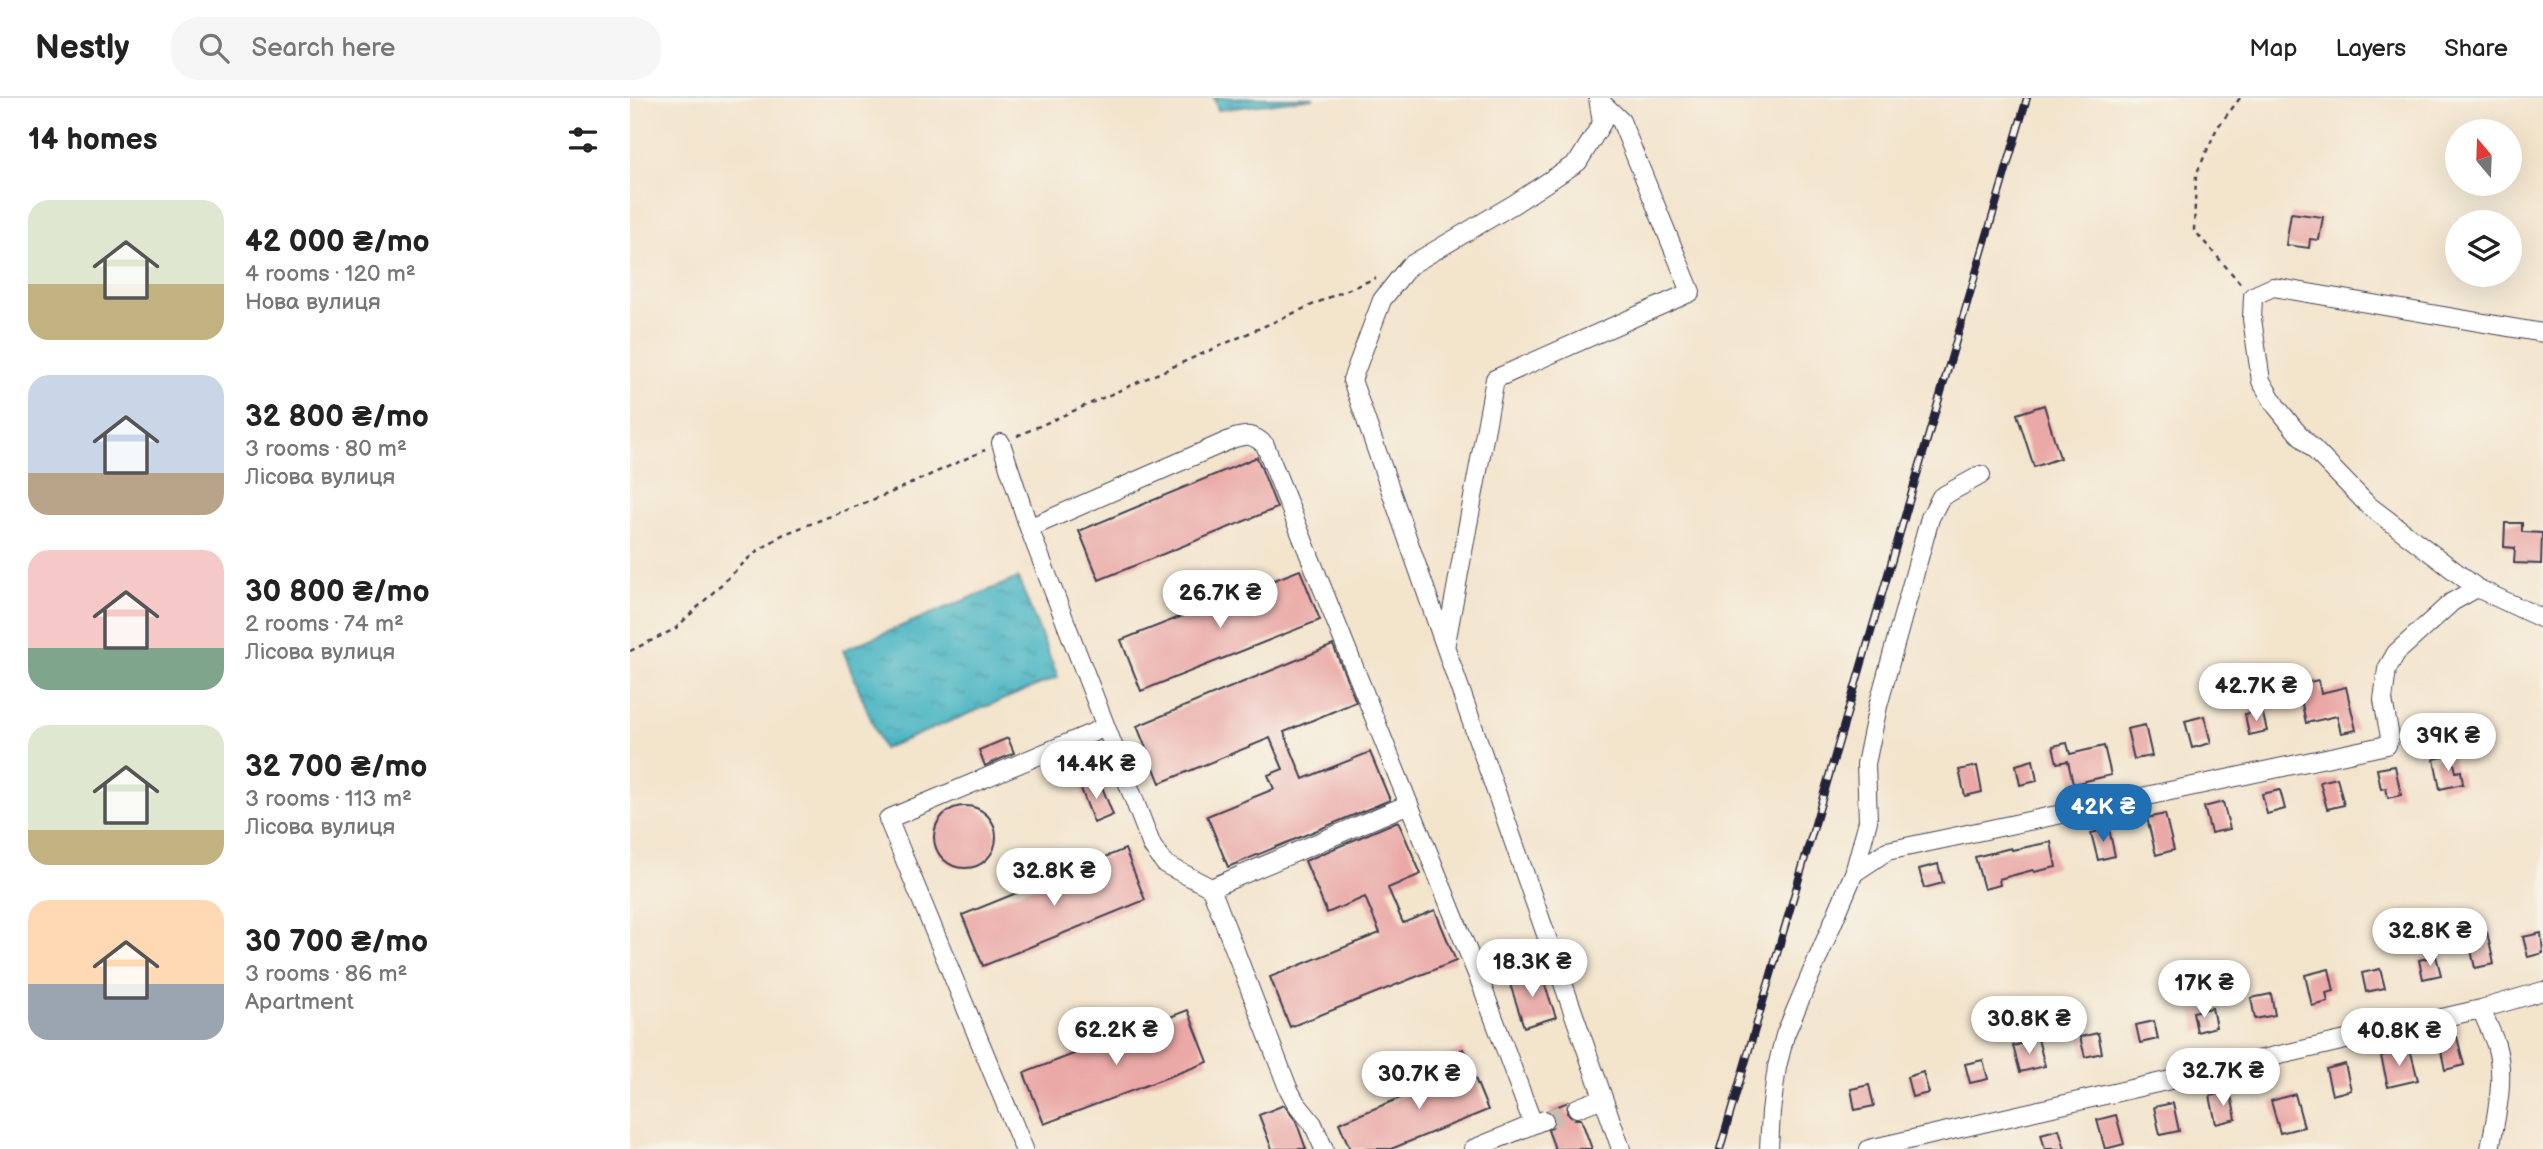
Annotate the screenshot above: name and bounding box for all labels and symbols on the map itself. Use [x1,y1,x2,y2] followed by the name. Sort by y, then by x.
[2445,119,2522,196] north arrow
[1155,570,1285,630] pin: 26.7K ₴
[2191,664,2321,723] pin: 42.7K ₴
[2399,714,2497,773] pin: 39K ₴
[1031,742,1161,801] pin: 14.4K ₴
[2054,784,2152,844] pin: 42K ₴
[989,848,1119,908] pin: 32.8K ₴
[2365,908,2495,968] pin: 32.8K ₴
[1467,940,1597,999] pin: 18.3K ₴
[2155,960,2253,1020] pin: 17K ₴
[1964,996,2094,1056] pin: 30.8K ₴
[1051,1007,1181,1067] pin: 62.2K ₴
[2334,1009,2464,1068] pin: 40.8K ₴
[2158,1048,2288,1108] pin: 32.7K ₴
[1354,1052,1484,1111] pin: 30.7K ₴

